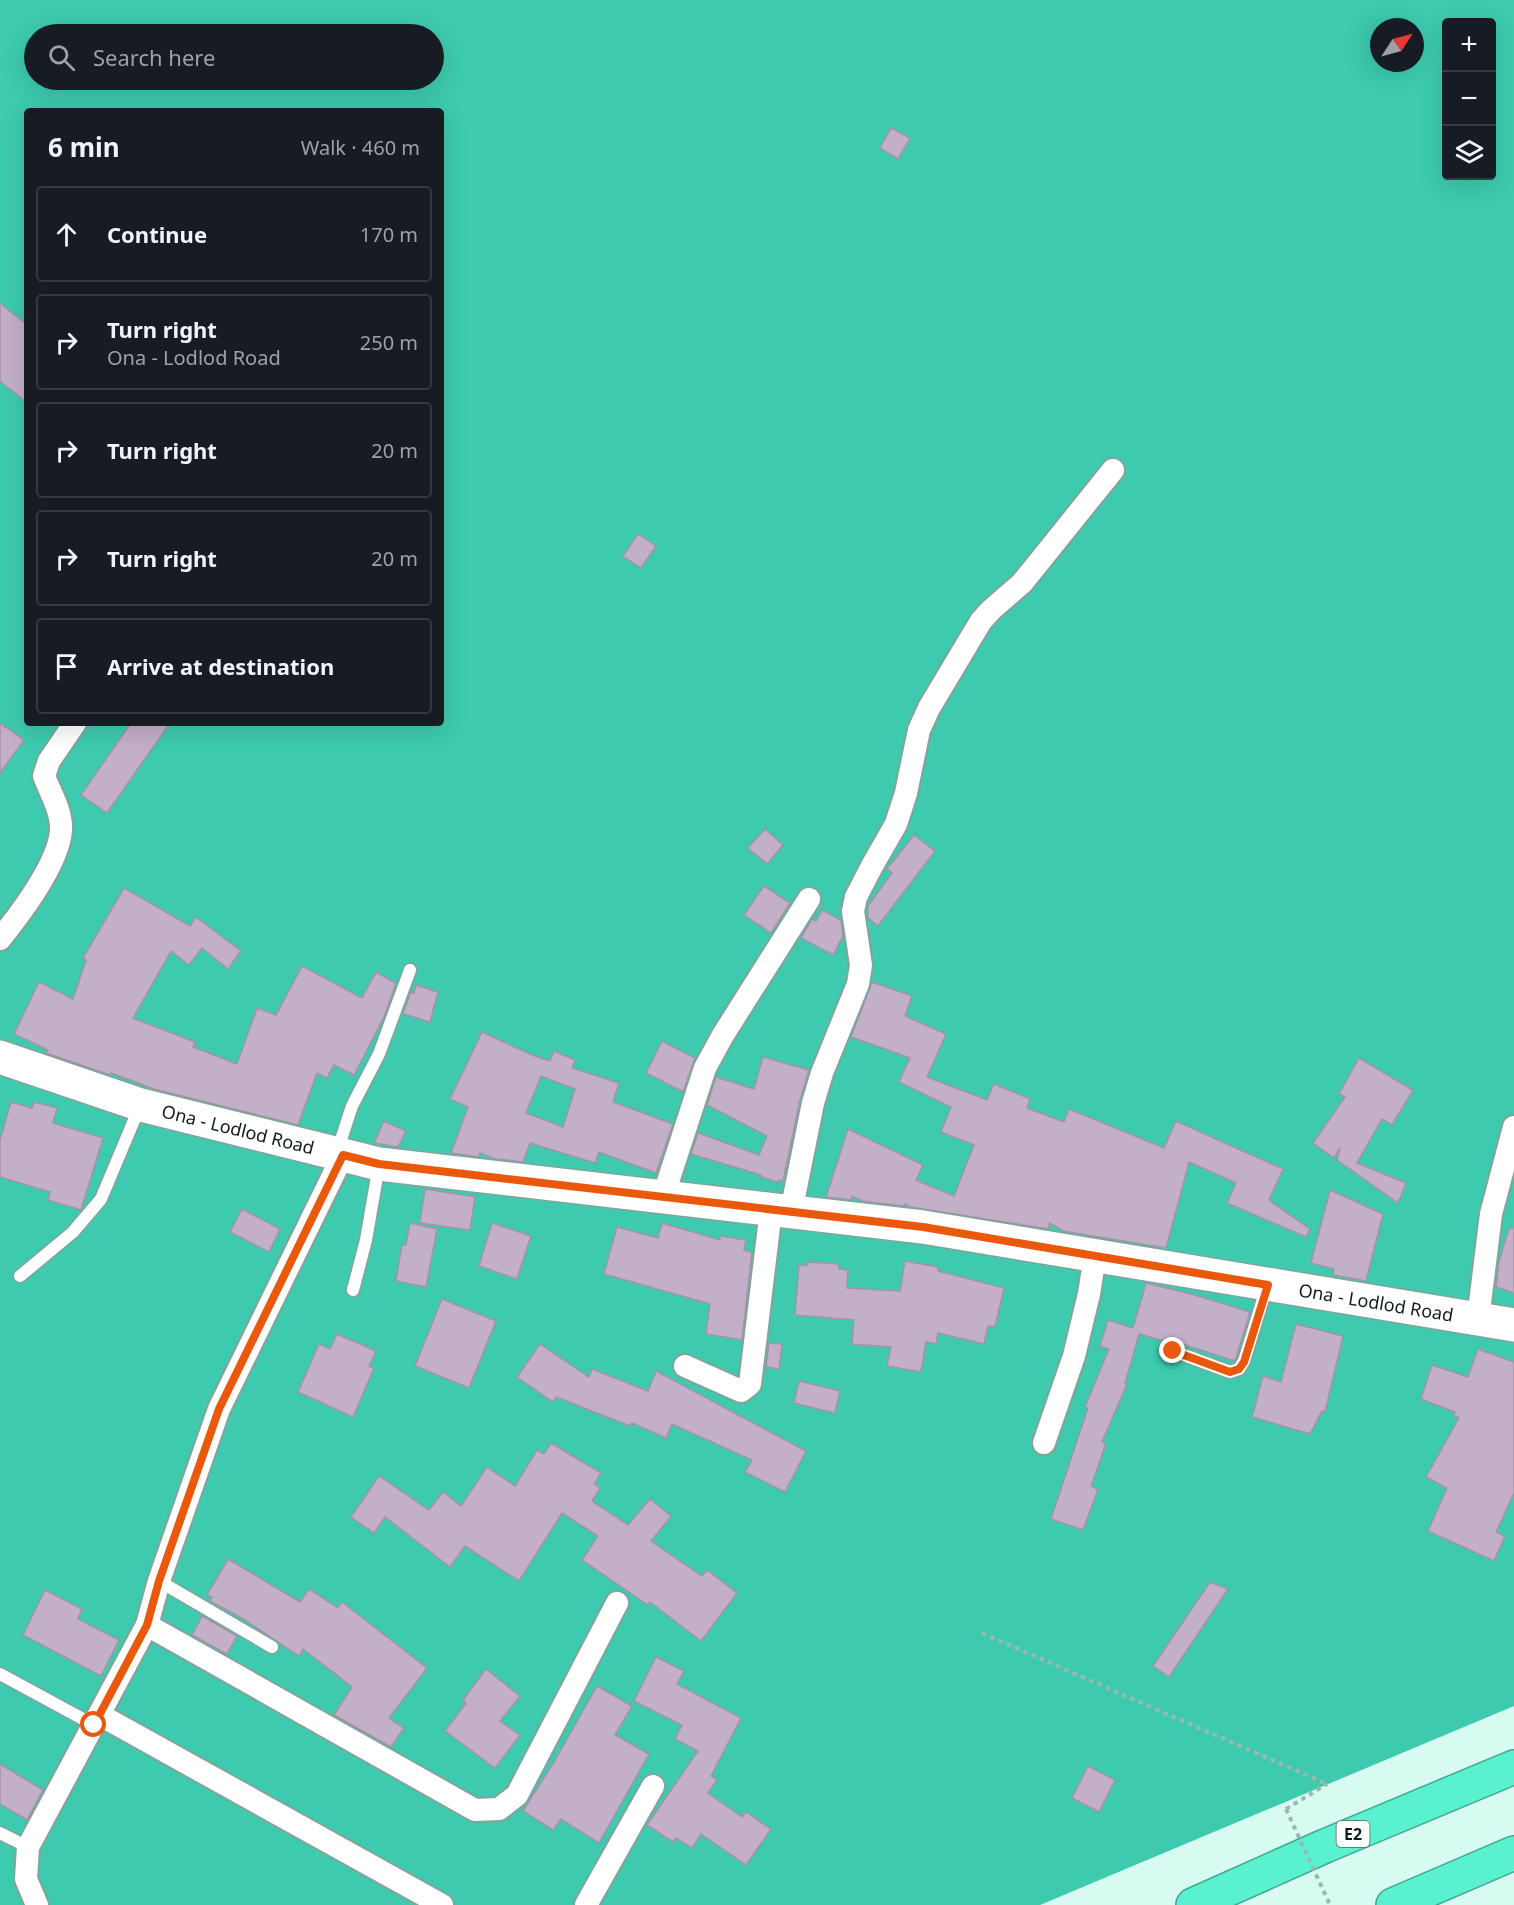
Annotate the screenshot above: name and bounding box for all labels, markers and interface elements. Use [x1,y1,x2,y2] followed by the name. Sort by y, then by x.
[1370,18,1424,72] north arrow
[1442,18,1496,180] map controls
[1442,18,1496,72] button: +
[24,24,444,90] search box
[45,41,78,74] icon: search
[93,42,215,72] text: Search here
[1442,72,1496,126] button: −
[1442,126,1496,180] button: layers
[48,129,120,165] text: 6 min
[301,134,420,161] text: Walk · 460 m
[50,218,83,251] icon: ahead
[107,219,207,249] text: Continue
[360,221,418,248] text: 170 m
[107,314,217,344] text: Turn right
[50,326,83,359] icon: right
[360,329,418,356] text: 250 m
[107,344,281,371] text: Ona - Lodlod Road
[50,434,83,467] icon: right
[107,435,217,465] text: Turn right
[371,437,418,464] text: 20 m
[50,542,83,575] icon: right
[107,543,217,573] text: Turn right
[371,545,418,572] text: 20 m
[50,650,83,683] icon: arrive
[107,651,334,681] text: Arrive at destination
[159,1099,317,1160] street label: Ona - Lodlod Road
[1297,1277,1455,1327] street label: Ona - Lodlod Road
[1159,1337,1185,1363] route end
[80,1711,106,1737] route start
[1336,1821,1370,1847] road number: E2

